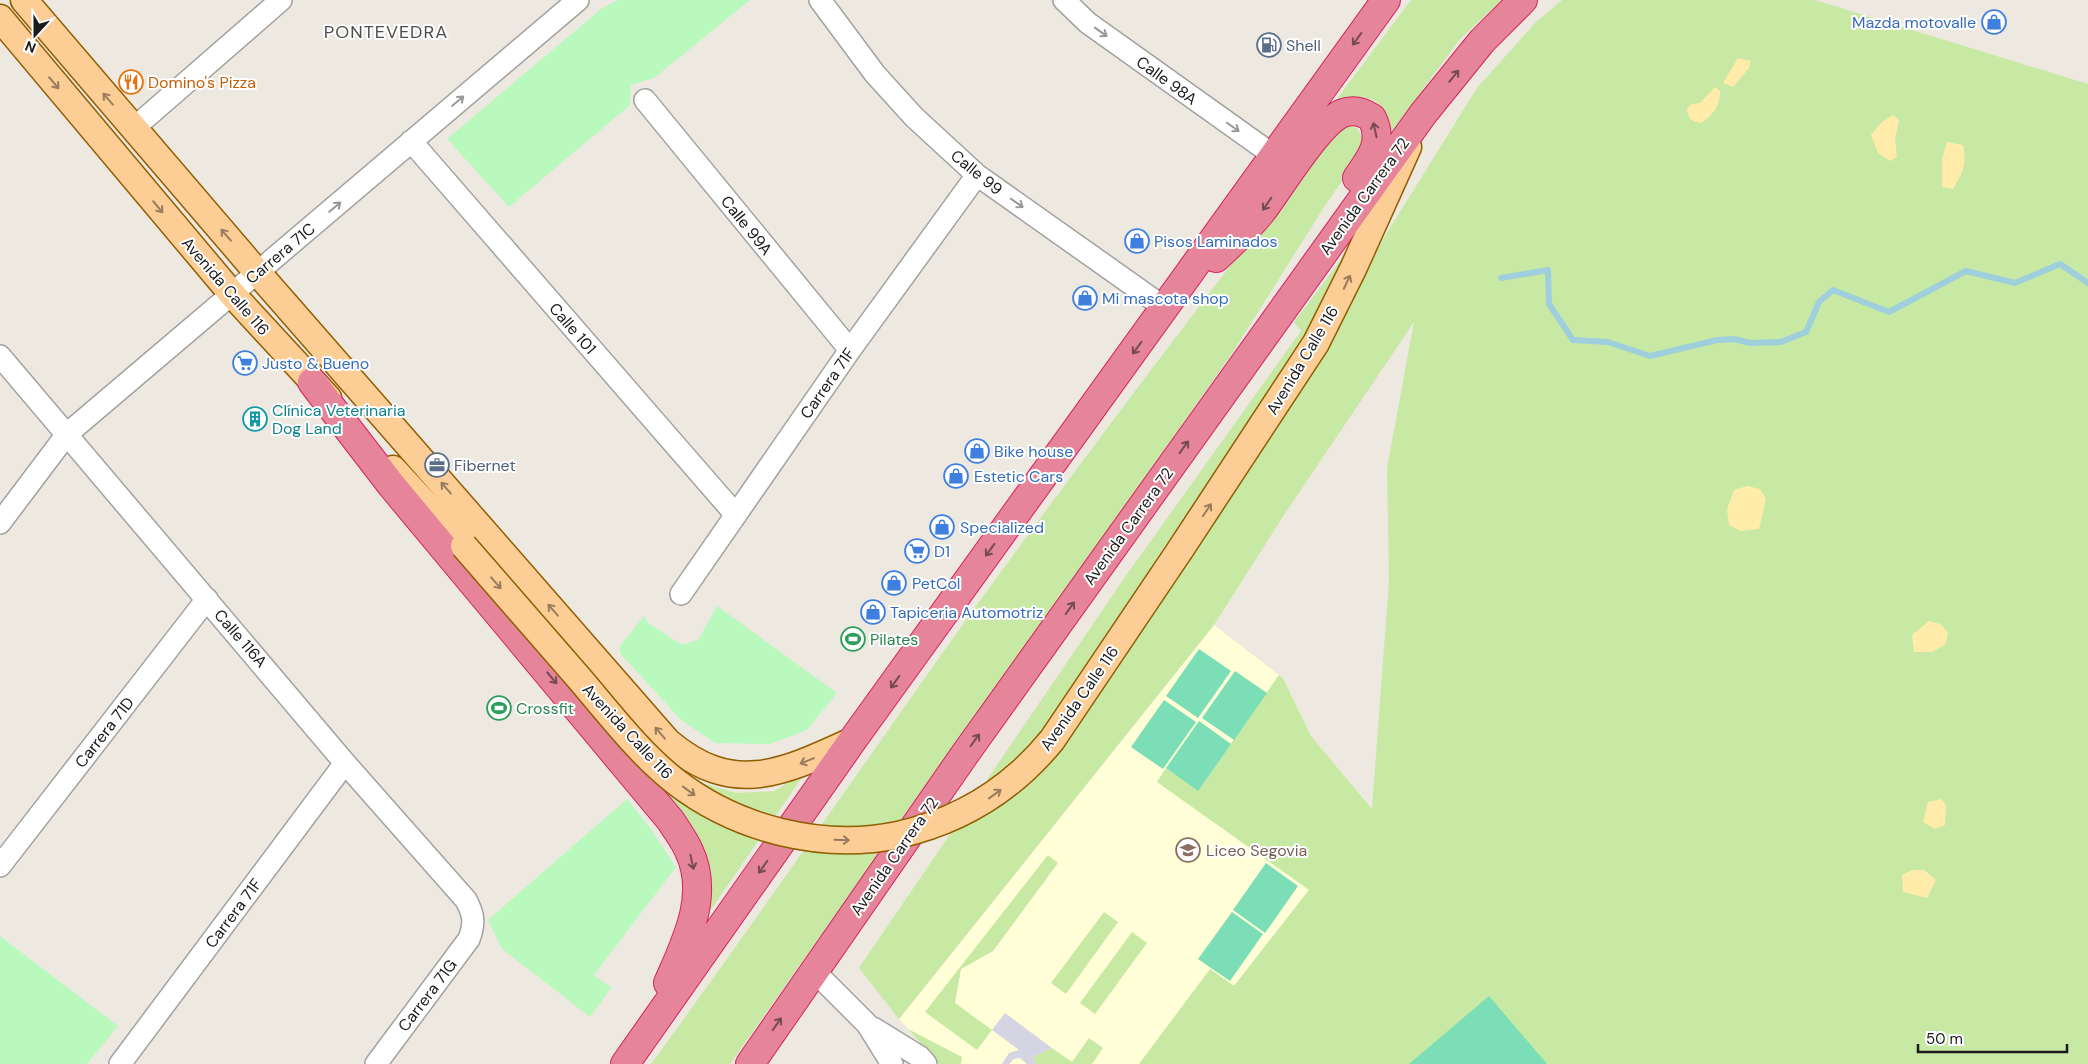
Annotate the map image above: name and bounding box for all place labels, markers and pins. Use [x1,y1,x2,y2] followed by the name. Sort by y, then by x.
[1981,9,2007,35] shop icon: Mazda motovalle
[1852,12,1976,33] place label: Mazda motovalle
[1256,32,1282,58] fuel station icon: Shell
[1286,35,1321,56] place label: Shell
[118,69,144,95] restaurant icon: Domino's Pizza
[148,72,256,93] place label: Domino's Pizza
[1124,228,1150,254] shop icon: Pisos Laminados
[1154,231,1278,252] place label: Pisos Laminados
[1072,285,1098,311] shop icon: Mi mascota shop
[1102,288,1229,309] place label: Mi mascota shop
[232,350,258,376] supermarket icon: Justo & Bueno
[262,353,369,374] place label: Justo & Bueno
[272,400,405,439] place label: Clínica Veterinaria Dog Land
[242,406,268,432] building icon: Clínica Veterinaria Dog Land
[964,438,990,464] shop icon: Bike house
[994,441,1073,462] place label: Bike house
[424,452,450,478] office icon: Fibernet
[454,455,516,476] place label: Fibernet
[943,463,969,489] shop icon: Estetic Cars
[974,466,1063,487] place label: Estetic Cars
[929,514,955,540] shop icon: Specialized
[960,517,1044,538] place label: Specialized
[904,538,930,564] supermarket icon: D1
[934,541,950,562] place label: D1
[881,570,907,596] shop icon: PetCol
[912,573,960,594] place label: PetCol
[860,599,886,625] shop icon: Tapiceria Automotriz
[890,602,1043,623] place label: Tapiceria Automotriz
[840,626,866,652] sports icon: Pilates
[870,629,918,650] place label: Pilates
[486,695,512,721] sports icon: Crossfit
[516,698,574,719] place label: Crossfit
[1175,837,1201,863] school or university icon: Liceo Segovia
[1206,840,1307,861] place label: Liceo Segovia

